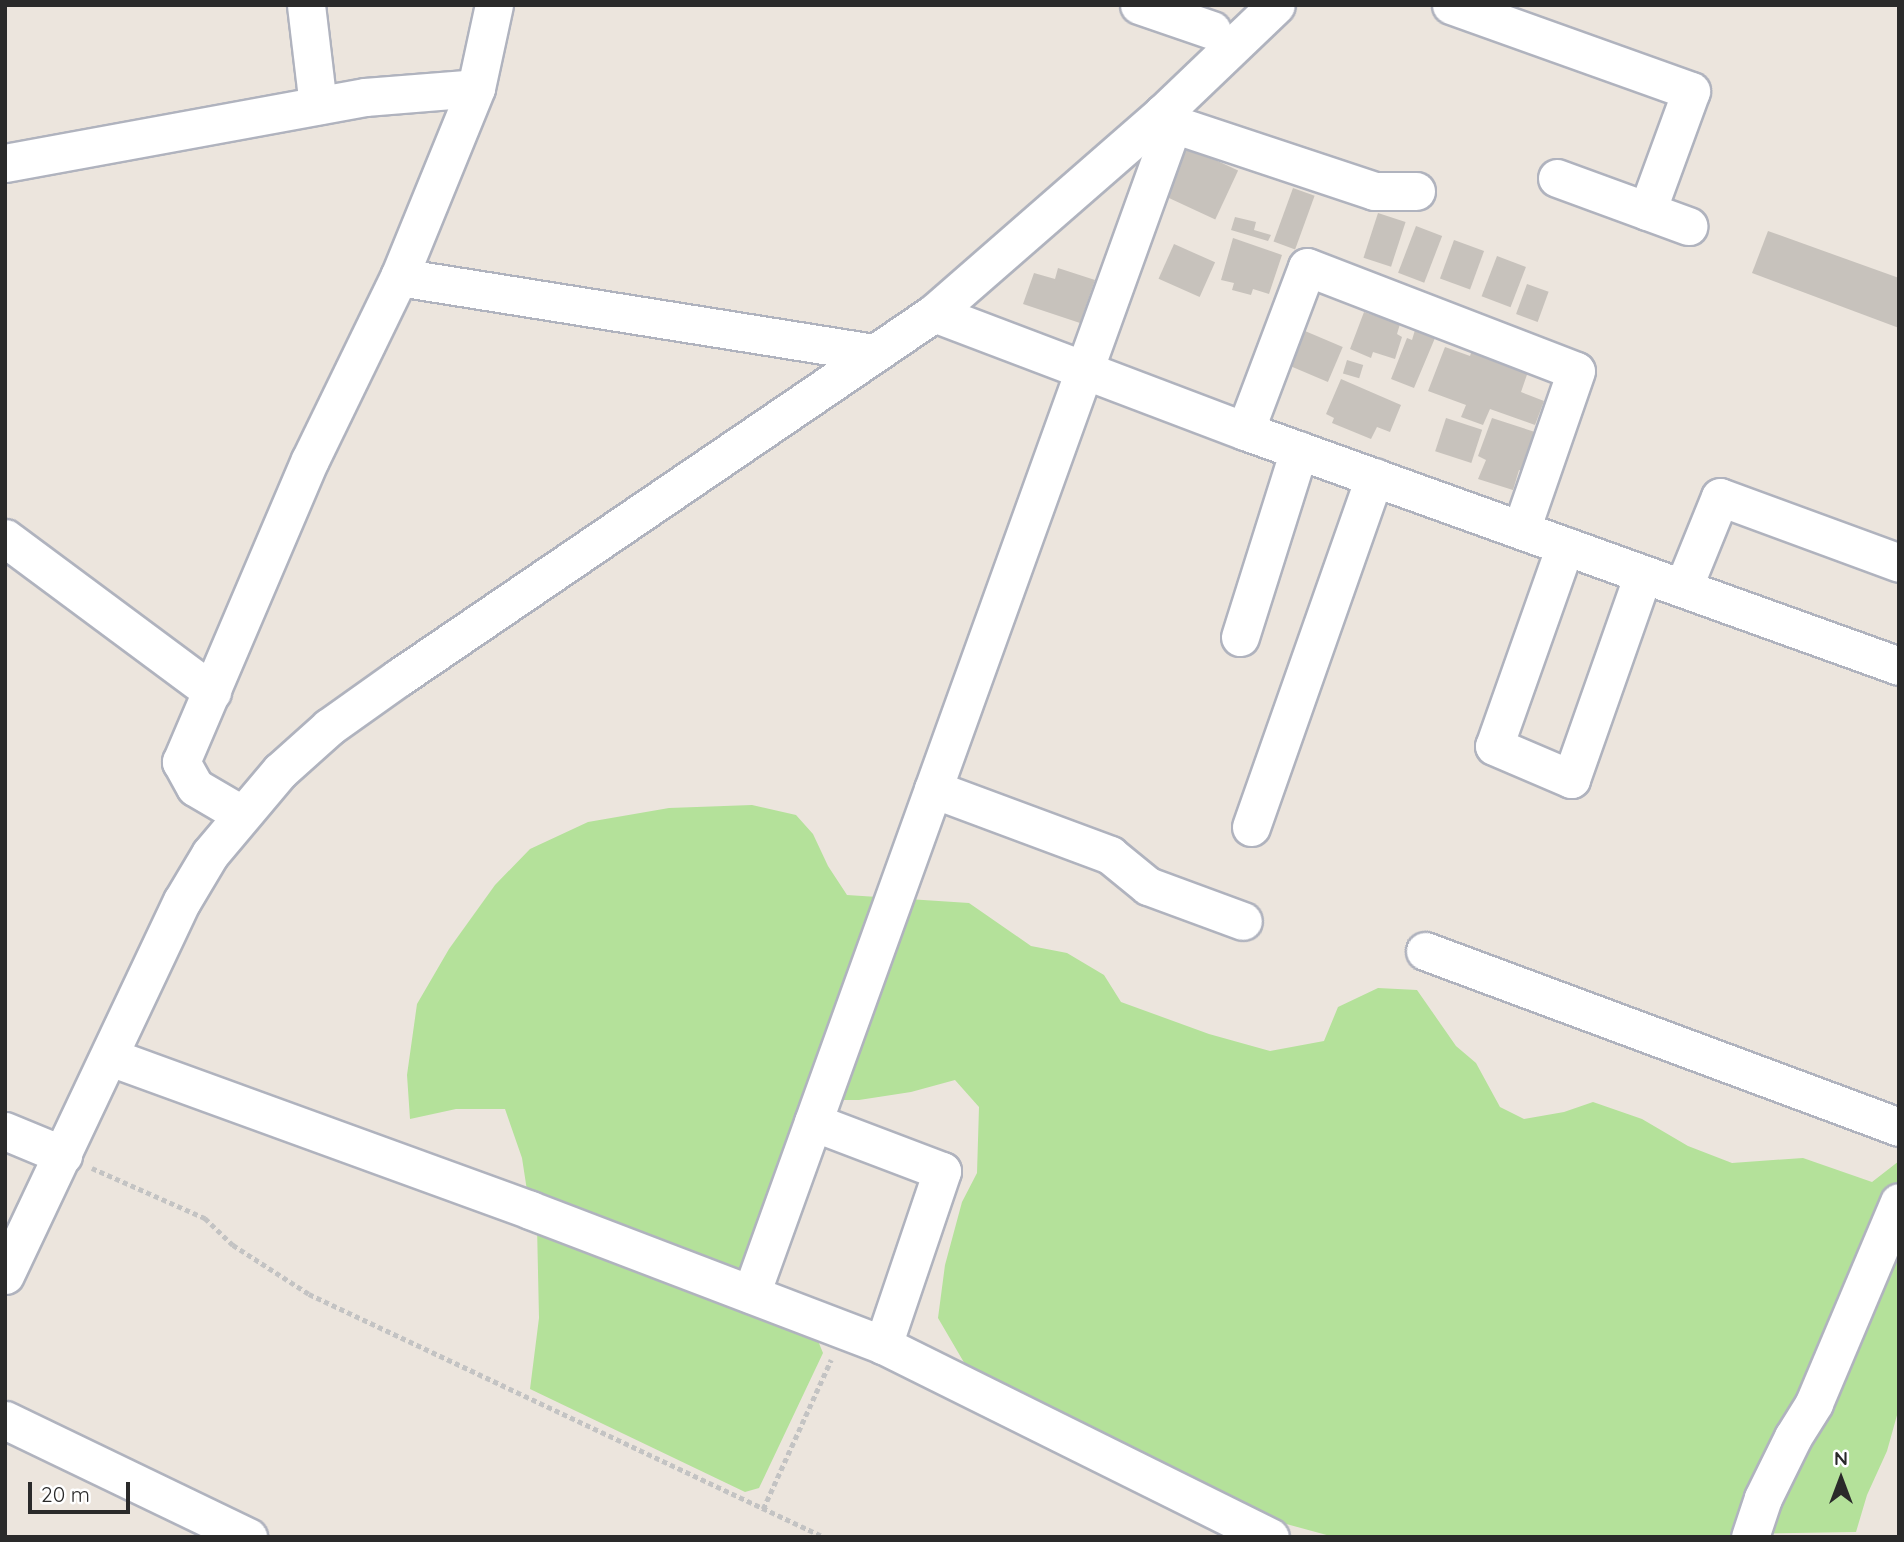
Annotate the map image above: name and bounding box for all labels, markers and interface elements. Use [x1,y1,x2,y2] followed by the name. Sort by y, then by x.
[1806,1444,1876,1514] north arrow
[1834,1446,1848,1470] text: N
[32,1468,133,1512] scale bar
[41,1481,90,1507] text: 20 m

